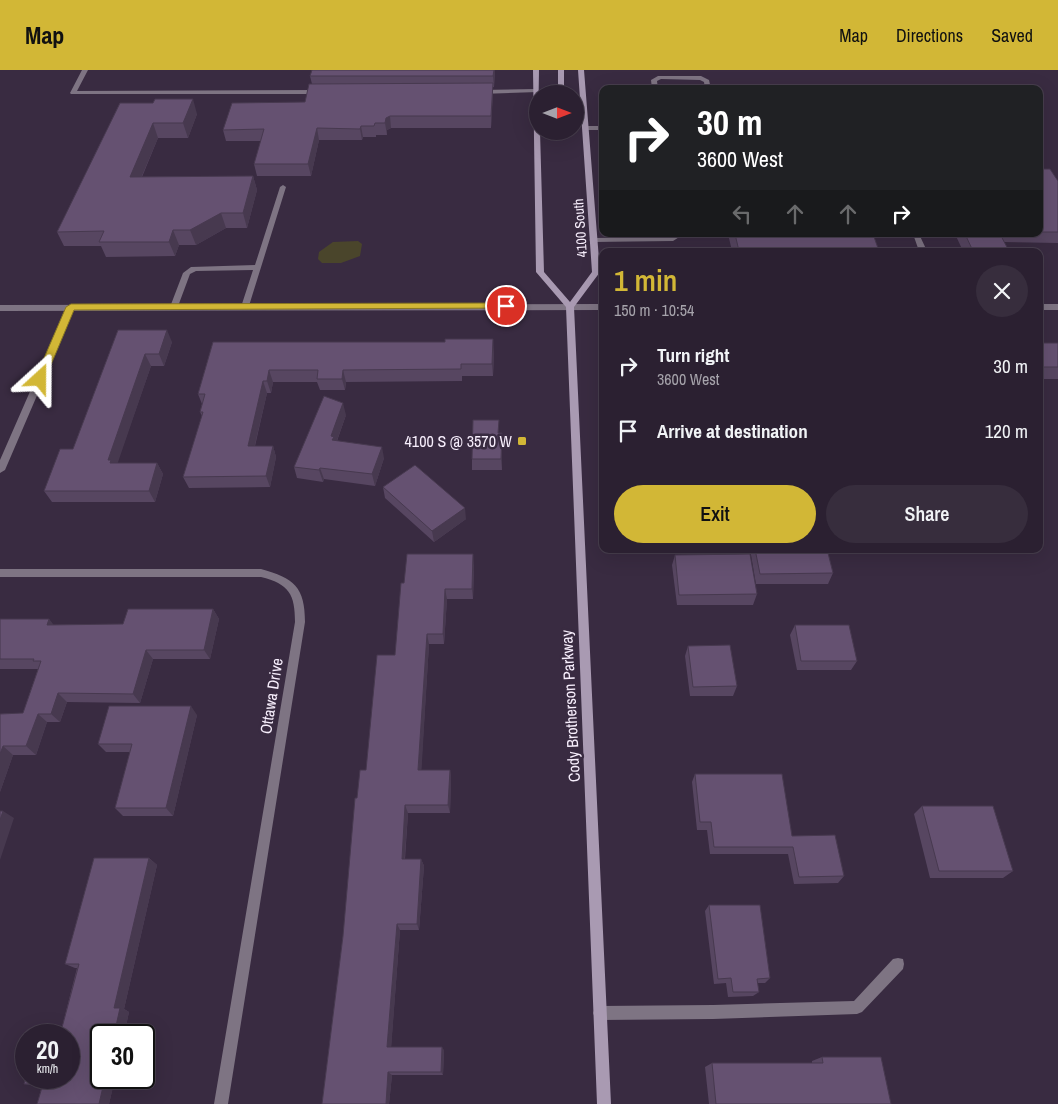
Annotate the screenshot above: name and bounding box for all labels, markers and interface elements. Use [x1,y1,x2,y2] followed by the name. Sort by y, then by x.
[25,19,64,51] text: Map
[839,23,868,48] text: Map
[896,23,963,48] text: Directions
[991,23,1033,48] text: Saved
[529,85,584,140] north arrow
[529,85,584,140] map controls
[697,99,762,146] text: 30 m
[614,105,679,170] icon: right
[697,144,783,174] text: 3600 West
[569,198,591,258] street label: 4100 South
[728,200,756,228] icon: left
[781,200,809,228] icon: ahead
[834,200,862,228] icon: ahead
[887,200,915,228] icon: right
[614,260,677,300] text: 1 min
[976,265,1028,317] button: close
[485,285,527,327] pin
[492,292,520,320] icon: arrive
[614,299,694,321] text: 150 m · 10:54
[657,342,729,368] text: Turn right
[13,352,65,404] position arrow
[614,352,642,380] icon: right
[993,353,1028,379] text: 30 m
[657,368,720,390] text: 3600 West
[614,417,642,445] icon: arrive
[657,418,808,444] text: Arrive at destination
[985,418,1028,444] text: 120 m
[405,430,513,452] place label: 4100 S @ 3570 W
[516,435,528,447] marker: 4100 S @ 3570 W
[614,485,816,543] button: Exit
[826,485,1028,543] button: Share
[555,629,585,783] street label: Cody Brotherson Parkway
[254,656,288,736] street label: Ottawa Drive
[90,1024,155,1089] speed limit sign: 30
[36,1033,59,1067] text: 20
[37,1061,58,1077] text: km/h

